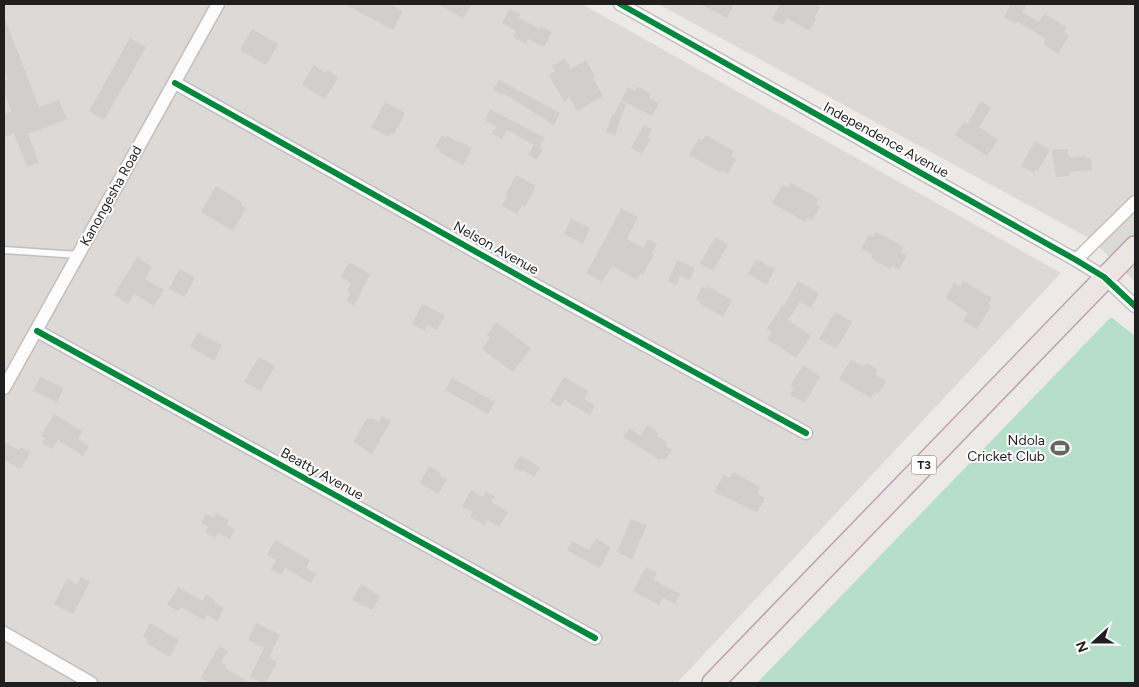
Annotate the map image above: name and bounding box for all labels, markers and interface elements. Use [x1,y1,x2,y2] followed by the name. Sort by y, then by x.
[820,98,952,182] street label: Independence Avenue
[76,143,146,249] street label: Kanongesha Road
[450,218,542,279] street label: Nelson Avenue
[967,432,1045,465] place label: Ndola Cricket Club
[1049,437,1071,459] sports icon: Ndola Cricket Club
[278,444,367,504] street label: Beatty Avenue
[912,456,936,474] road number: T3
[1069,617,1119,667] north arrow
[1072,638,1092,655] text: N

